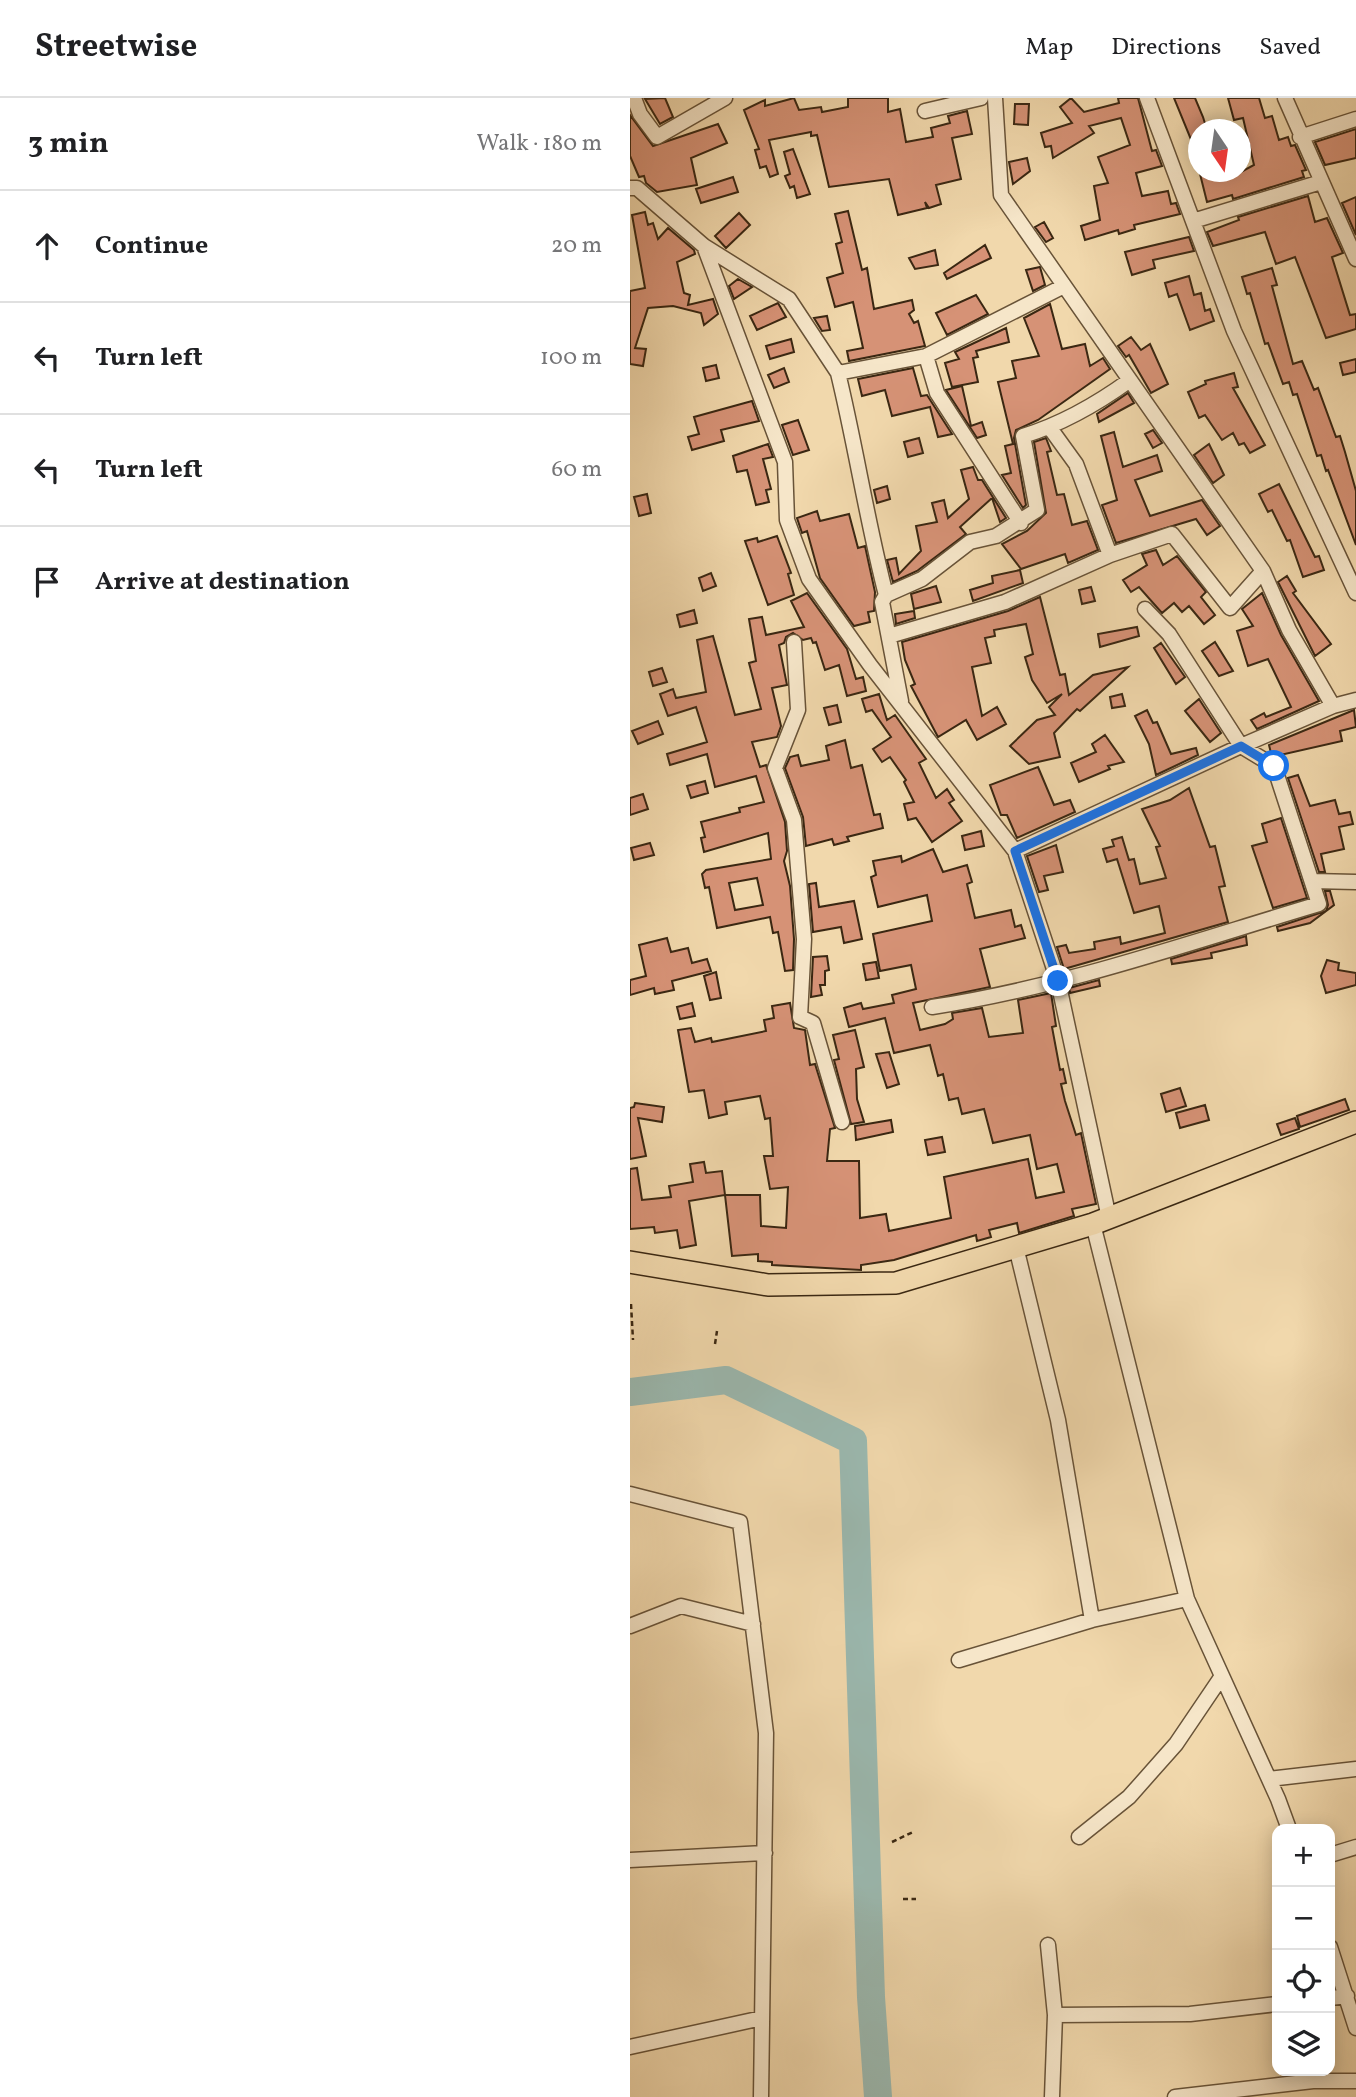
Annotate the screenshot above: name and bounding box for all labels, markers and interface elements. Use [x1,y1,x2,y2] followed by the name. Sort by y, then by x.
[35,25,197,71] text: Streetwise
[1025,31,1073,65] text: Map
[1111,31,1221,65] text: Directions
[1259,31,1321,65] text: Saved
[1188,119,1251,182] north arrow
[28,123,109,165] text: 3 min
[477,128,602,160] text: Walk · 180 m
[28,227,66,265] icon: ahead
[95,228,208,264] text: Continue
[551,230,602,262] text: 20 m
[28,339,66,377] icon: left
[95,340,203,376] text: Turn left
[540,342,602,374] text: 100 m
[28,451,66,489] icon: left
[95,452,203,488] text: Turn left
[552,454,602,486] text: 60 m
[28,563,66,601] icon: arrive
[95,564,350,600] text: Arrive at destination
[1258,750,1289,781] route start
[1042,965,1073,996] route end
[1272,1824,1335,2076] map controls
[1272,1824,1335,1887] button: +
[1272,1887,1335,1950] button: −
[1272,1950,1335,2013] button: locate
[1272,2013,1335,2076] button: layers

